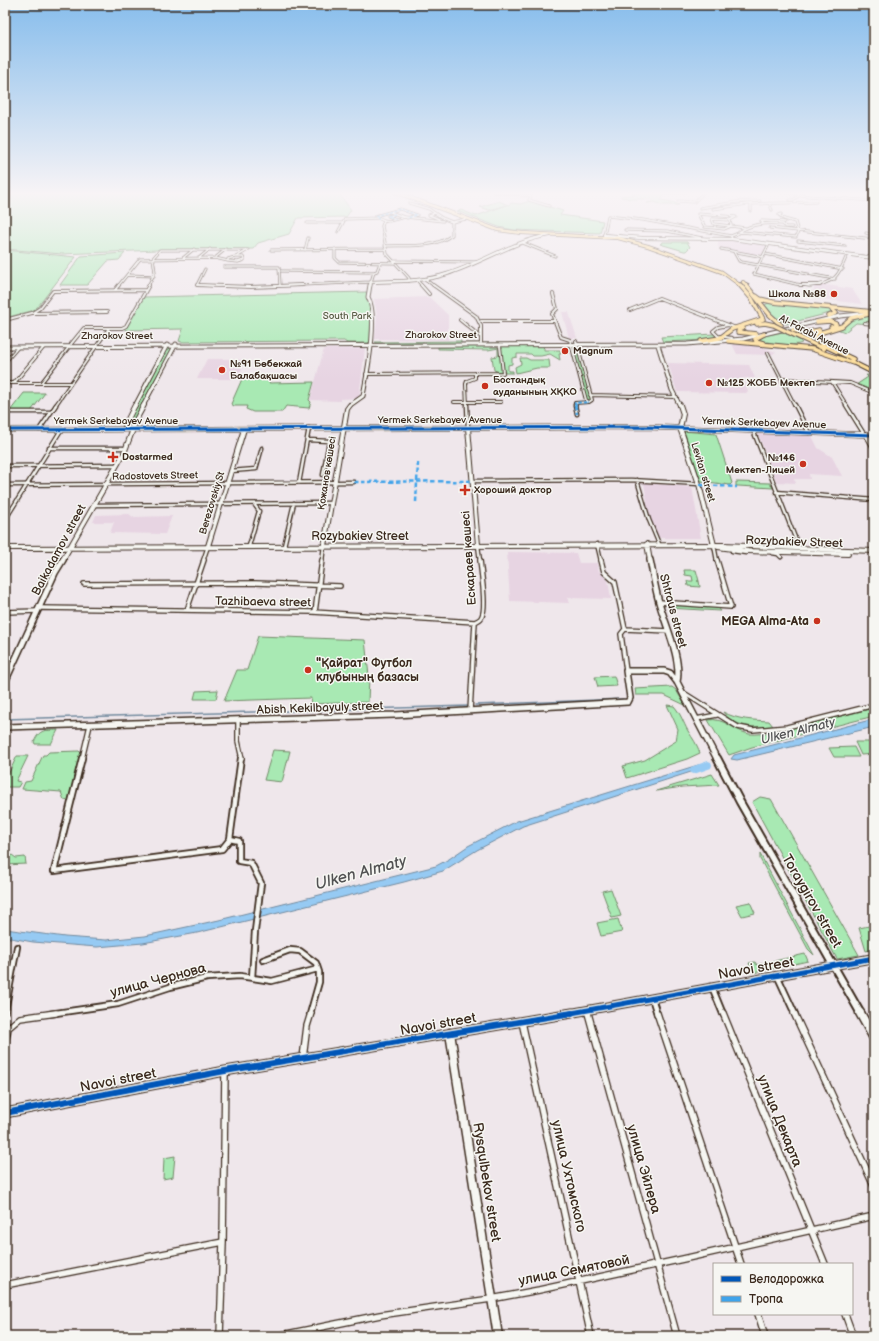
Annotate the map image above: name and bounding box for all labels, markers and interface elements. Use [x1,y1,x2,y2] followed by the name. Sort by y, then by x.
[768,288,826,300] place label: Школа №88
[829,289,839,299] marker: Школа №88
[323,310,371,322] park label: South Park
[777,312,851,358] street label: Al-Farabi Avenue
[404,329,477,341] street label: Zharokov Street
[80,330,153,342] street label: Zharokov Street
[573,345,613,357] place label: Magnum
[560,346,570,356] marker: Magnum
[230,358,302,382] place label: №91 Бөбекжай Балабақшасы
[217,365,227,375] marker: №91 Бөбекжай Балабақшасы
[493,374,578,398] place label: Бостандық ауданының ХҚКО
[717,377,815,389] place label: №125 ЖОББ Мектеп
[704,378,714,388] marker: №125 ЖОББ Мектеп
[480,381,490,391] marker: Бостандық ауданының ХҚКО
[377,414,502,426] street label: Yermek Serkebayev Avenue
[53,415,178,427] street label: Yermek Serkebayev Avenue
[701,415,826,431] street label: Yermek Serkebayev Avenue
[315,435,339,511] street label: Қожанов көшесі
[688,441,718,503] street label: Levitan street
[107,451,119,463] marker: Dostarmed
[122,451,173,463] place label: Dostarmed
[726,452,795,476] place label: №146 Мектеп-Лицей
[798,459,808,469] marker: №146 Мектеп-Лицей
[112,469,198,483] street label: Radostovets Street
[197,470,227,536] street label: Berezovskiy St
[459,484,471,496] marker: Хороший доктор
[473,484,552,496] place label: Хороший доктор
[29,502,90,598] street label: Baikadamov street
[458,510,480,606] street label: Ескараев көшесі
[311,529,409,544] street label: Rozybakiev Street
[745,533,843,551] street label: Rozybakiev Street
[656,572,690,650] street label: Shtraus street
[215,594,311,610] street label: Tazhibaeva street
[721,614,809,629] place label: MEGA Alma-Ata
[812,616,822,626] marker: MEGA Alma-Ata
[316,656,419,685] place label: "Қайрат" Футбол клубының базасы
[303,665,313,675] marker: "Қайрат" Футбол клубының базасы
[256,698,384,718] street label: Abish Kekilbayuly street
[759,714,838,748] water label: Ulken Almaty
[313,851,410,894] water label: Ulken Almaty
[778,851,846,951] street label: Toraygirov street
[717,953,796,983] street label: Navoi street
[108,959,208,1001] street label: улица Чернова
[399,1009,478,1039] street label: Navoi street
[79,1064,158,1096] street label: Navoi street
[754,1072,806,1170] street label: улица Декарта
[548,1118,590,1234] street label: улица Ухтомского
[469,1121,505,1243] street label: Rysqulbekov street
[623,1122,665,1216] street label: улица Эйлера
[517,1251,631,1289] street label: улица Семятовой
[713,1263,853,1315] legend
[749,1272,824,1287] text: Велодорожка
[749,1292,783,1307] text: Тропа

